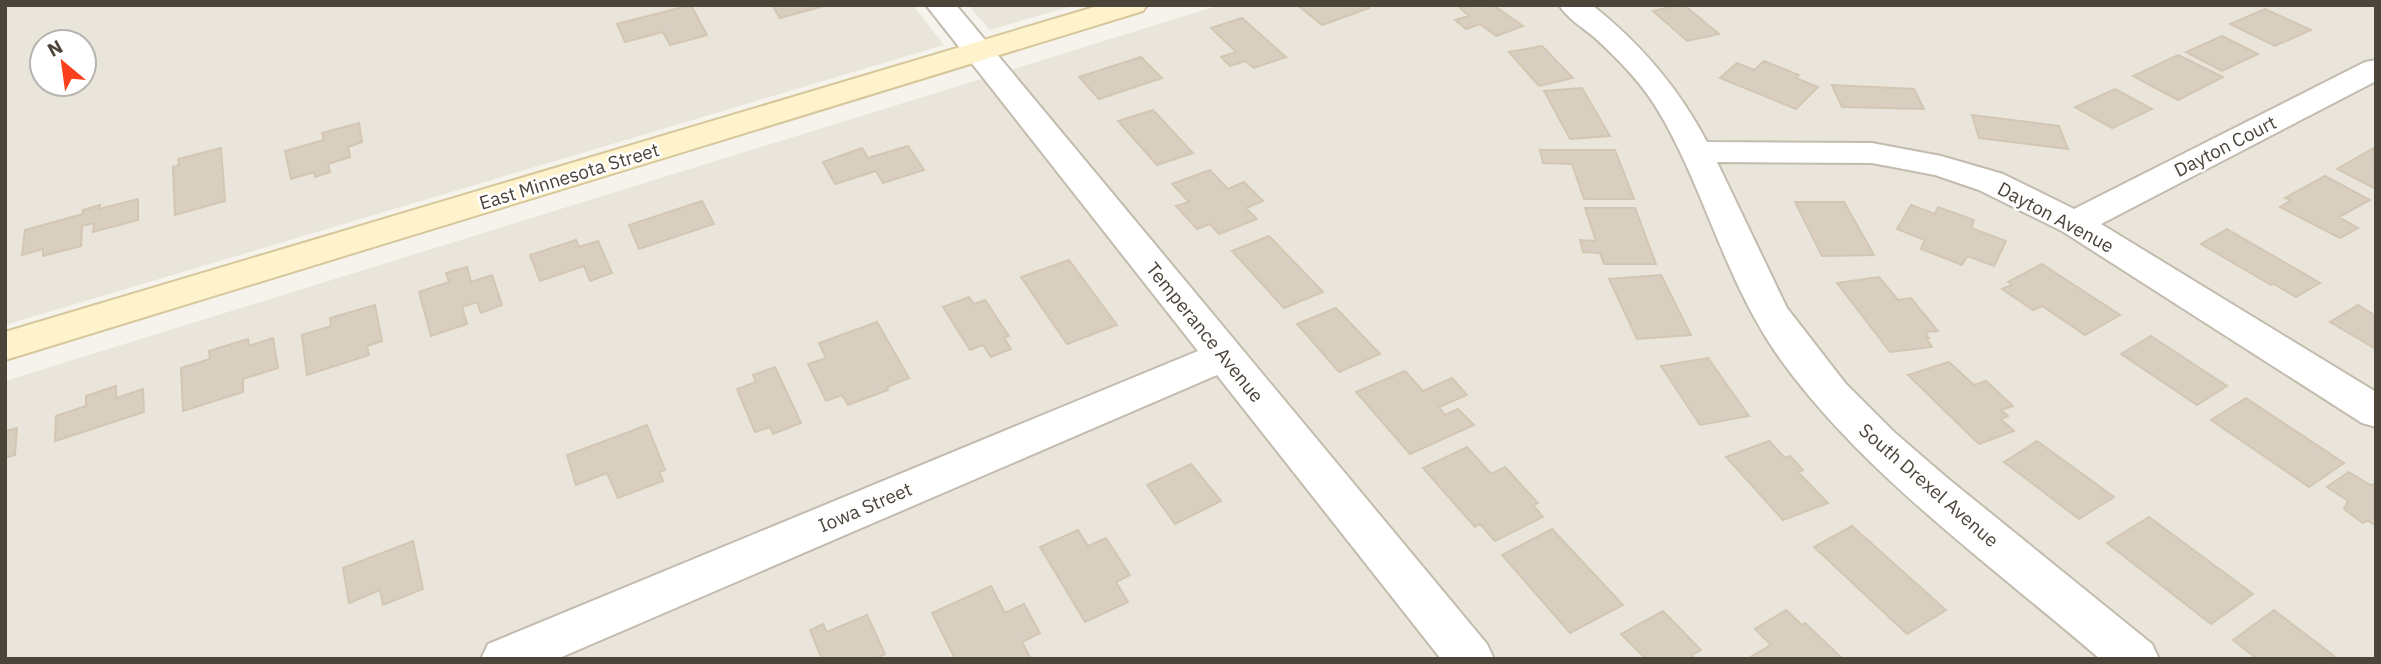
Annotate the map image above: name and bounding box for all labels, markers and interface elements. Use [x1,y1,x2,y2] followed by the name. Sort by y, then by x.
[28,28,98,98] north arrow
[43,34,67,62] text: N
[2170,110,2280,182] street label: Dayton Court
[476,137,662,215] street label: East Minnesota Street
[1994,176,2118,258] street label: Dayton Avenue
[1141,257,1269,407] street label: Temperance Avenue
[1854,418,2004,552] street label: South Drexel Avenue
[815,477,915,537] street label: Iowa Street

